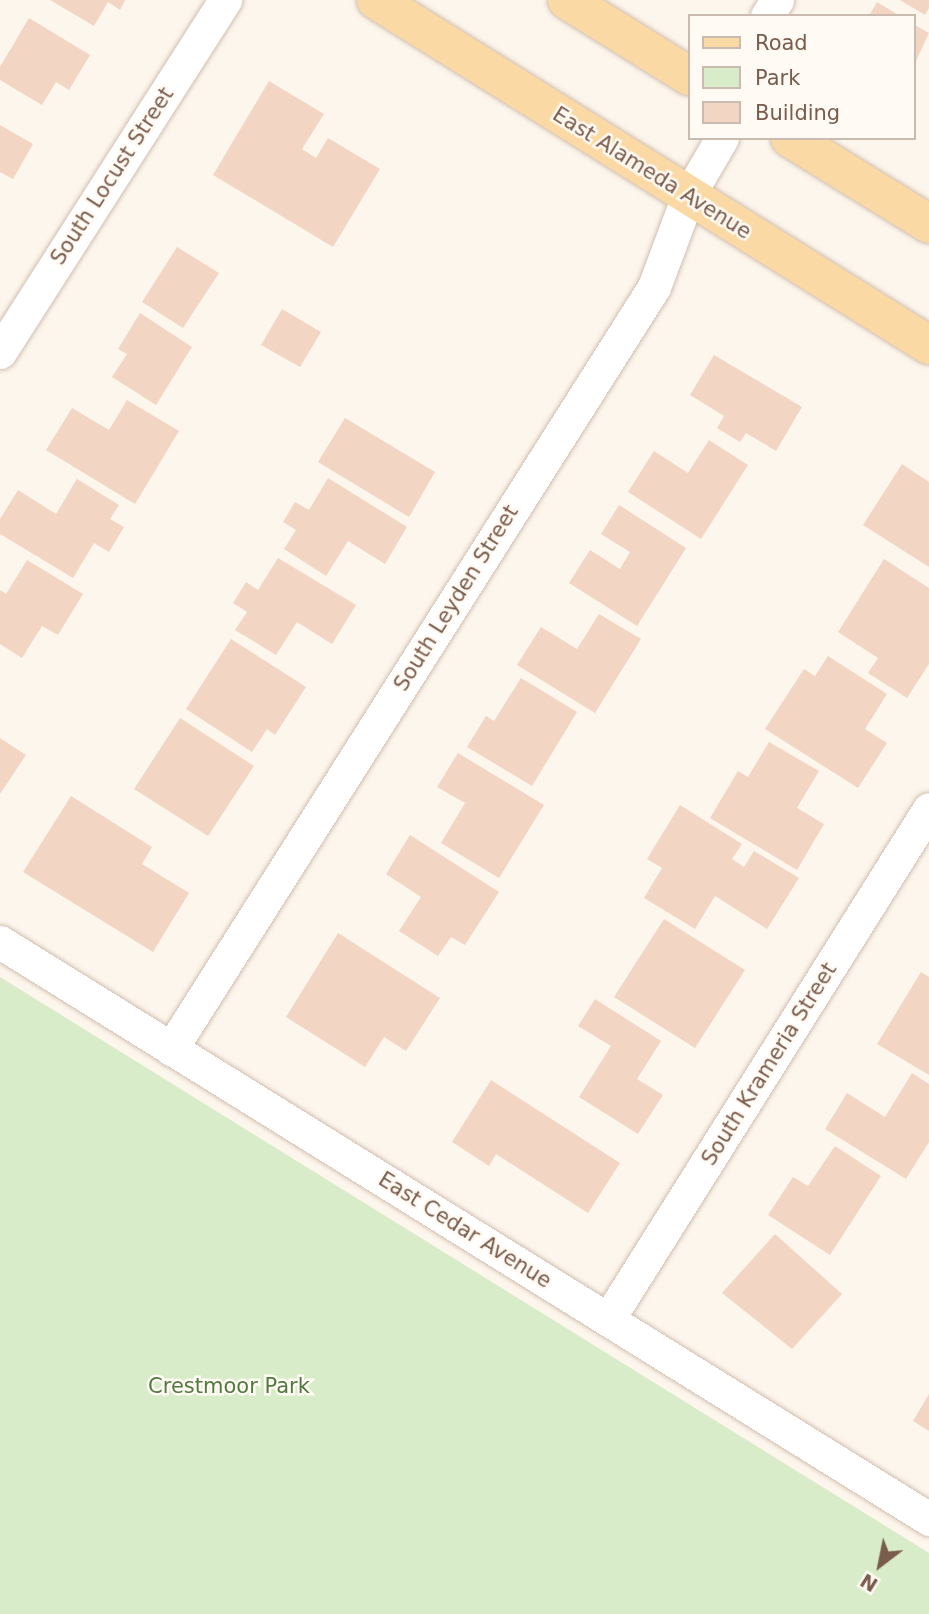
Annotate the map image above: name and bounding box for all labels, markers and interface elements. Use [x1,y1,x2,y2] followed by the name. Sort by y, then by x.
[688,14,915,140] legend
[755,31,808,55] text: Road
[755,66,800,90] text: Park
[45,83,179,269] street label: South Locust Street
[755,101,840,125] text: Building
[548,102,756,244] street label: East Alameda Avenue
[388,500,524,696] street label: South Leyden Street
[696,958,842,1170] street label: South Krameria Street
[374,1167,556,1293] street label: East Cedar Avenue
[148,1373,310,1399] park label: Crestmoor Park
[845,1530,915,1600] north arrow
[856,1569,881,1596] text: N

